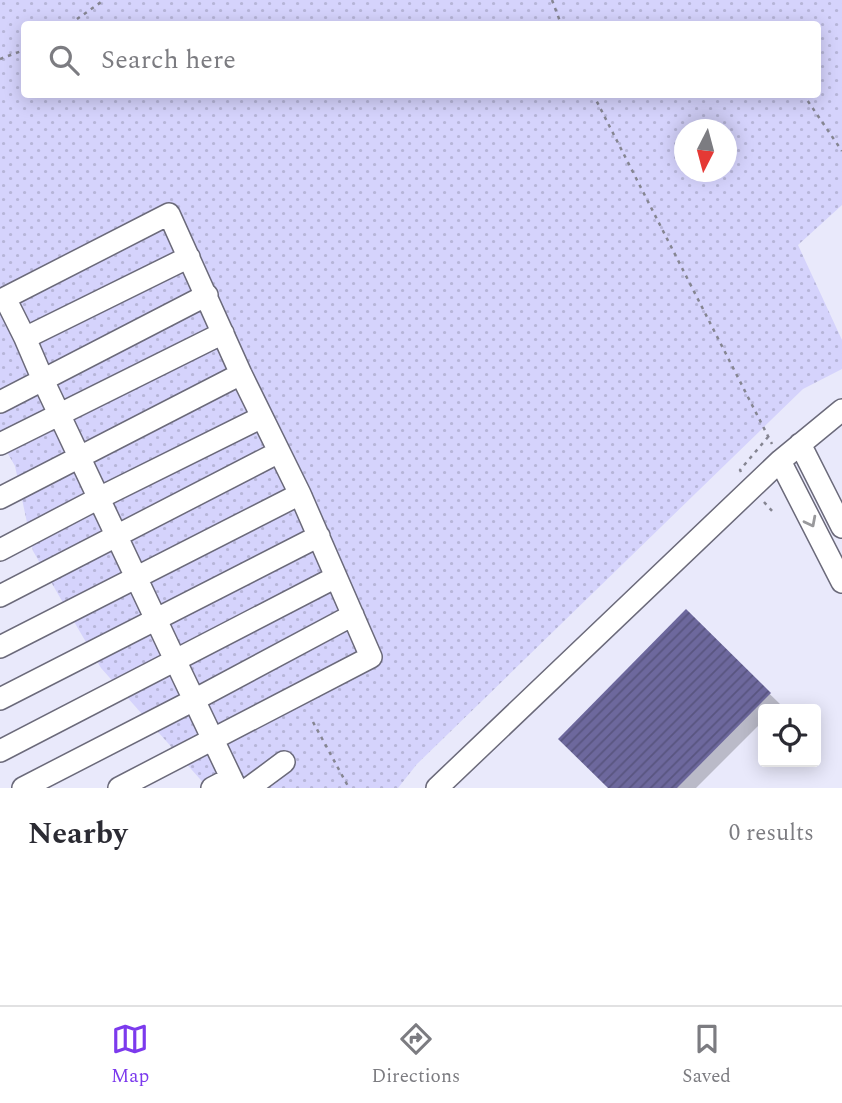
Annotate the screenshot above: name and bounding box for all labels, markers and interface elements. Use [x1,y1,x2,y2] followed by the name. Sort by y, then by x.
[21,21,821,98] search box
[101,40,236,80] text: Search here
[45,41,83,79] icon: search
[674,119,737,182] north arrow
[803,514,816,527] one-way arrow
[758,704,821,767] map controls
[758,704,821,767] button: locate
[28,811,127,857] text: Nearby
[729,816,814,851] text: 0 results
[111,1020,149,1091] tab: Map
[371,1020,460,1091] tab: Directions
[682,1020,731,1091] tab: Saved

